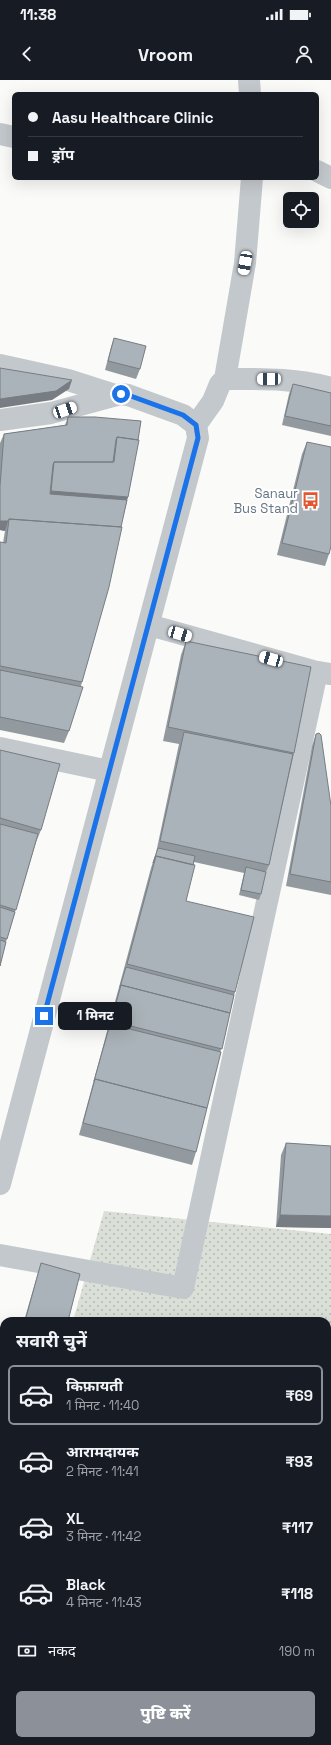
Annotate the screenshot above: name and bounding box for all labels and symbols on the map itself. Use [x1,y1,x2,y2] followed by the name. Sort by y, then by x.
[237,250,253,276] car
[257,373,281,385] car
[112,385,130,403] route start
[52,400,78,420] car
[234,485,298,517] place label: Sanaur Bus Stand
[301,490,321,510] bus stop icon: Sanaur Bus Stand
[167,625,193,643] car
[258,650,284,668] car
[58,1002,132,1030] callout: 1 मिनट
[35,1007,53,1025] route end

